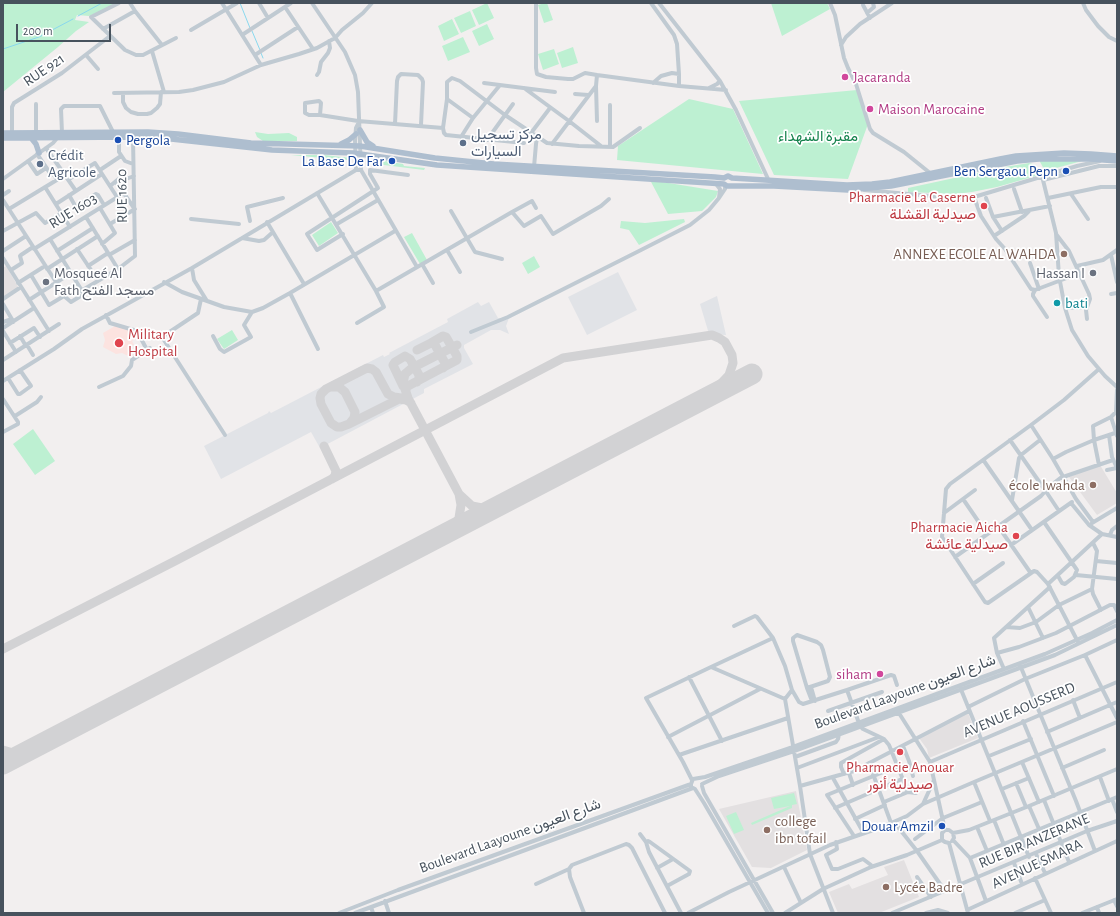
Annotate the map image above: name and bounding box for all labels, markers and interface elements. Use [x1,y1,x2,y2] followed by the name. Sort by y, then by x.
[18,16,113,42] scale bar
[23,25,53,37] text: 200 m
[20,50,68,90] street label: RUE 921
[853,68,911,86] place label: Jacaranda
[840,72,850,82] marker: Jacaranda
[878,100,985,118] place label: Maison Marocaine
[865,104,875,114] marker: Maison Marocaine
[471,125,542,160] place label: مركز تسجيل السيارات
[778,127,858,145] park label: مقبرة الشهداء
[126,131,170,149] place label: Pergola
[113,135,123,145] marker: Pergola
[458,138,468,148] marker: مركز تسجيل السيارات
[48,146,96,181] place label: Crédit Agricole
[302,152,384,170] place label: La Base De Far
[387,156,397,166] marker: La Base De Far
[35,159,45,169] marker: Crédit Agricole
[954,162,1058,180] place label: Ben Sergaou Pepn
[1061,166,1071,176] marker: Ben Sergaou Pepn
[113,169,131,223] street label: RUE 1620
[849,188,976,223] place label: Pharmacie La Caserne صيدلية القشلة
[46,189,100,233] street label: RUE 1603
[979,201,989,211] marker: Pharmacie La Caserne صيدلية القشلة
[893,245,1056,263] place label: ANNEXE ECOLE AL WAHDA
[1059,249,1069,259] marker: ANNEXE ECOLE AL WAHDA
[54,264,154,299] place label: Mosqueé Al Fath مسجد الفتح
[1036,264,1085,282] place label: Hassan I
[1088,268,1098,278] marker: Hassan I
[41,277,51,287] marker: Mosqueé Al Fath مسجد الفتح
[1065,294,1088,312] place label: bati
[1052,298,1062,308] marker: bati
[128,325,178,360] place label: Military Hospital
[113,337,125,349] marker: Military Hospital
[1009,476,1085,494] place label: école lwahda
[1088,480,1098,490] marker: école lwahda
[910,518,1008,553] place label: Pharmacie Aicha صيدلية عائشة
[1011,531,1021,541] marker: Pharmacie Aicha صيدلية عائشة
[812,651,998,733] street label: Boulevard Laayoune شارع العيون
[836,665,872,683] place label: siham
[875,669,885,679] marker: siham
[960,678,1078,742] street label: AVENUE AOUSSERD
[895,747,905,757] marker: Pharmacie Anouar صيدلية أنور
[846,758,954,793] place label: Pharmacie Anouar صيدلية أنور
[417,795,603,877] street label: Boulevard Laayoune شارع العيون
[976,810,1092,872] street label: RUE BIR ANZERANE
[775,812,827,847] place label: college ibn tofail
[861,817,934,835] place label: Douar Amzil
[937,821,947,831] marker: Douar Amzil
[762,825,772,835] marker: college ibn tofail
[989,835,1085,893] street label: AVENUE SMARA
[894,878,963,896] place label: Lycée Badre
[881,882,891,892] marker: Lycée Badre

